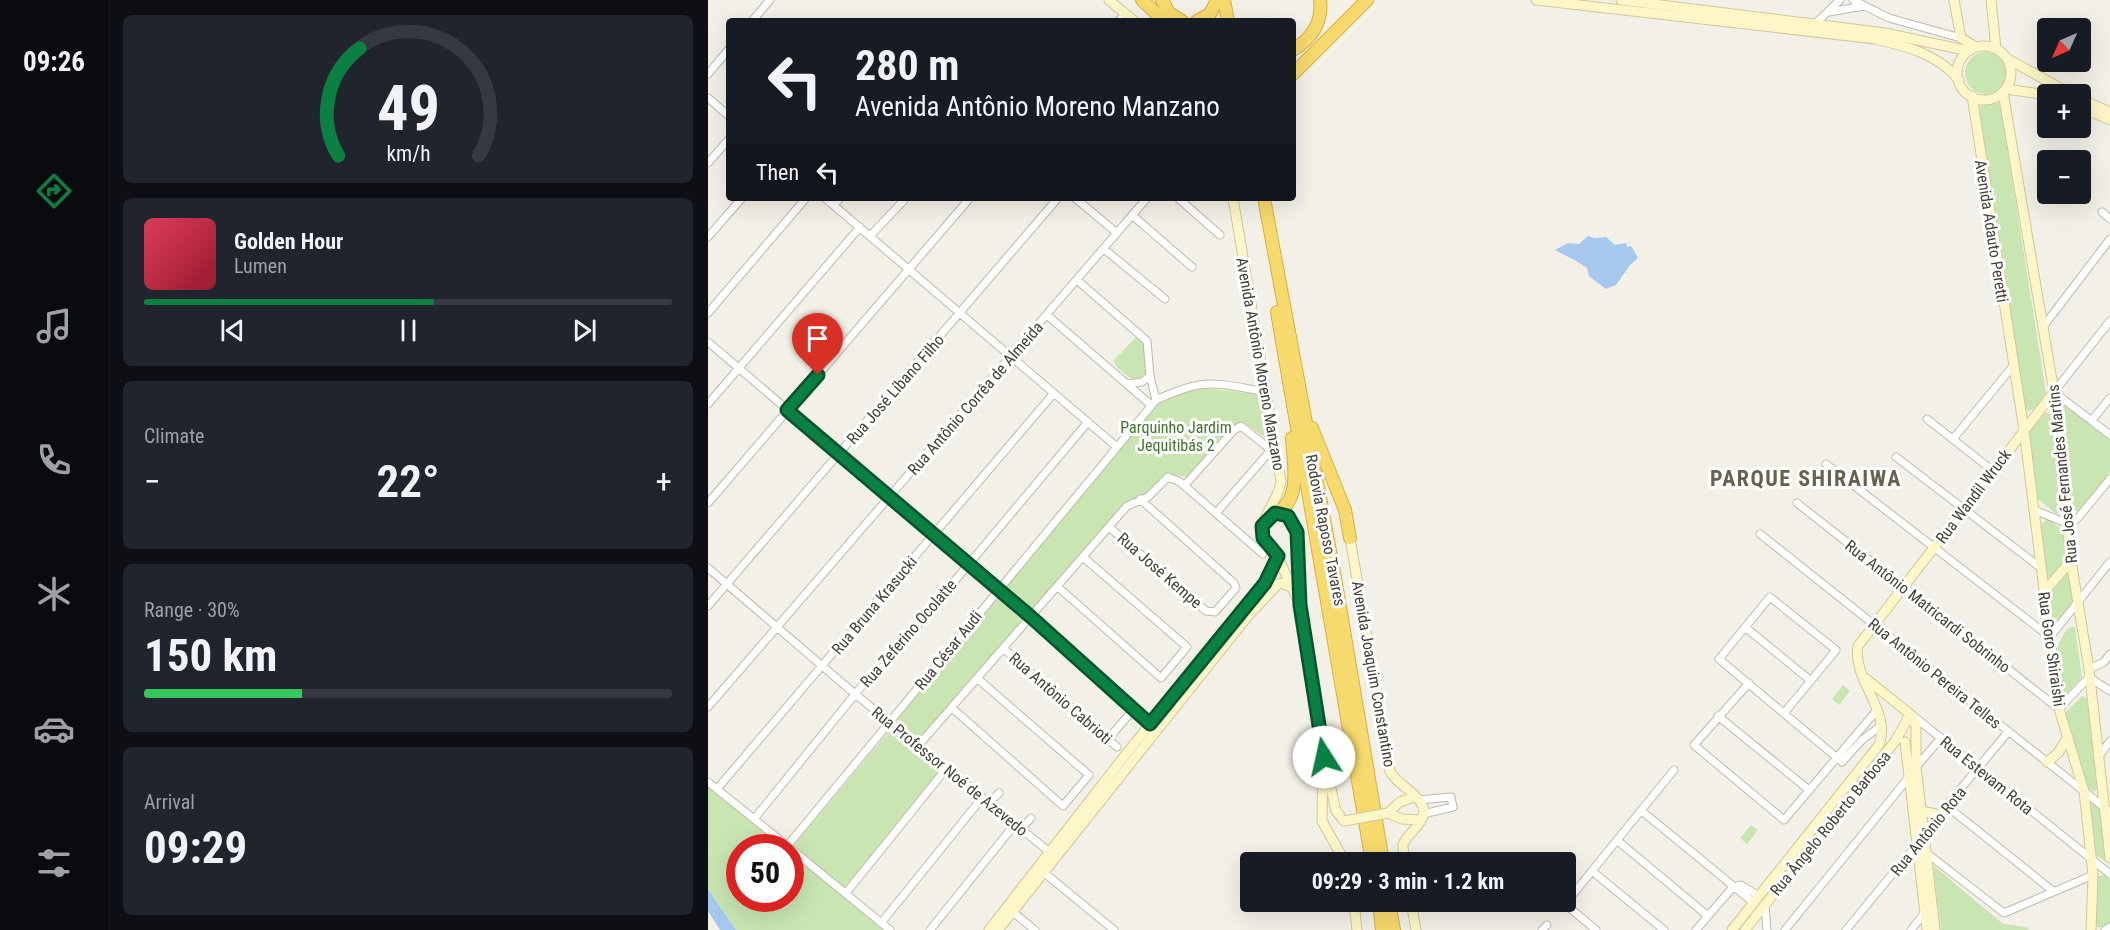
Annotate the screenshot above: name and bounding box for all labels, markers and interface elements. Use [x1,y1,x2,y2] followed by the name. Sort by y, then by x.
[2037,18,2091,72] north arrow
[2037,18,2091,204] map controls
[855,41,960,90] text: 280 m
[756,42,834,120] icon: left
[23,46,85,78] text: 09:26
[376,72,440,145] text: 49
[2037,84,2091,138] button: +
[855,91,1220,123] text: Avenida Antônio Moreno Manzano
[386,141,430,166] text: km/h
[2037,150,2091,204] button: −
[811,156,844,189] icon: left
[1971,158,2012,304] street label: Avenida Adauto Peretti
[756,160,799,185] text: Then
[33,170,75,212] icon: directions
[234,229,343,254] text: Golden Hour
[234,254,287,278] text: Lumen
[1232,256,1289,472] street label: Avenida Antônio Moreno Manzano
[33,305,75,347] icon: music
[792,313,843,375] pin
[216,314,249,347] icon: previous
[392,314,425,347] icon: pause
[568,314,601,347] icon: next
[904,318,1047,479] street label: Rua Antônio Corrêa de Almeida
[801,322,834,355] icon: arrive
[843,331,948,448] street label: Rua José Líbano Filho
[2044,384,2081,564] street label: Rua José Fernandes Martins
[1120,418,1232,455] park label: Parquinho Jardim Jequitibás 2
[144,424,204,448] text: Climate
[33,439,75,481] icon: phone
[1932,445,2015,547] street label: Rua Wandil Wruck
[1302,453,1350,607] street label: Rodovia Raposo Tavares
[377,455,440,508] text: 22°
[144,462,161,501] text: −
[656,462,672,501] text: +
[1710,466,1902,491] district label: PARQUE SHIRAIWA
[1114,529,1206,612] street label: Rua José Kempe
[1841,536,2014,677] street label: Rua Antônio Matricardi Sobrinho
[828,552,921,658] street label: Rua Bruna Krasucki
[33,573,75,615] icon: climate
[856,575,960,691] street label: Rua Zeferino Ocolatte
[1348,579,1399,769] street label: Avenida Joaquim Constantino
[2034,590,2069,708] street label: Rua Goro Shiraishi
[144,598,240,622] text: Range · 30%
[911,607,986,694] street label: Rua César Audi
[1865,614,2005,733] street label: Rua Antônio Pereira Telles
[144,629,277,682] text: 150 km
[1005,649,1116,748] street label: Rua Antônio Cabrioti
[868,703,1031,840] street label: Rua Professor Noé de Azevedo
[33,708,75,750] icon: car
[1292,725,1356,789] position arrow
[1936,732,2037,819] street label: Rua Estevam Rota
[1766,747,1895,900] street label: Rua Ângelo Roberto Barbosa
[1887,783,1970,880] street label: Rua Antônio Rota
[144,790,195,814] text: Arrival
[144,821,247,874] text: 09:29
[726,834,804,912] speed limit sign: 50
[33,842,75,884] icon: filters
[1312,869,1504,894] text: 09:29 · 3 min · 1.2 km

